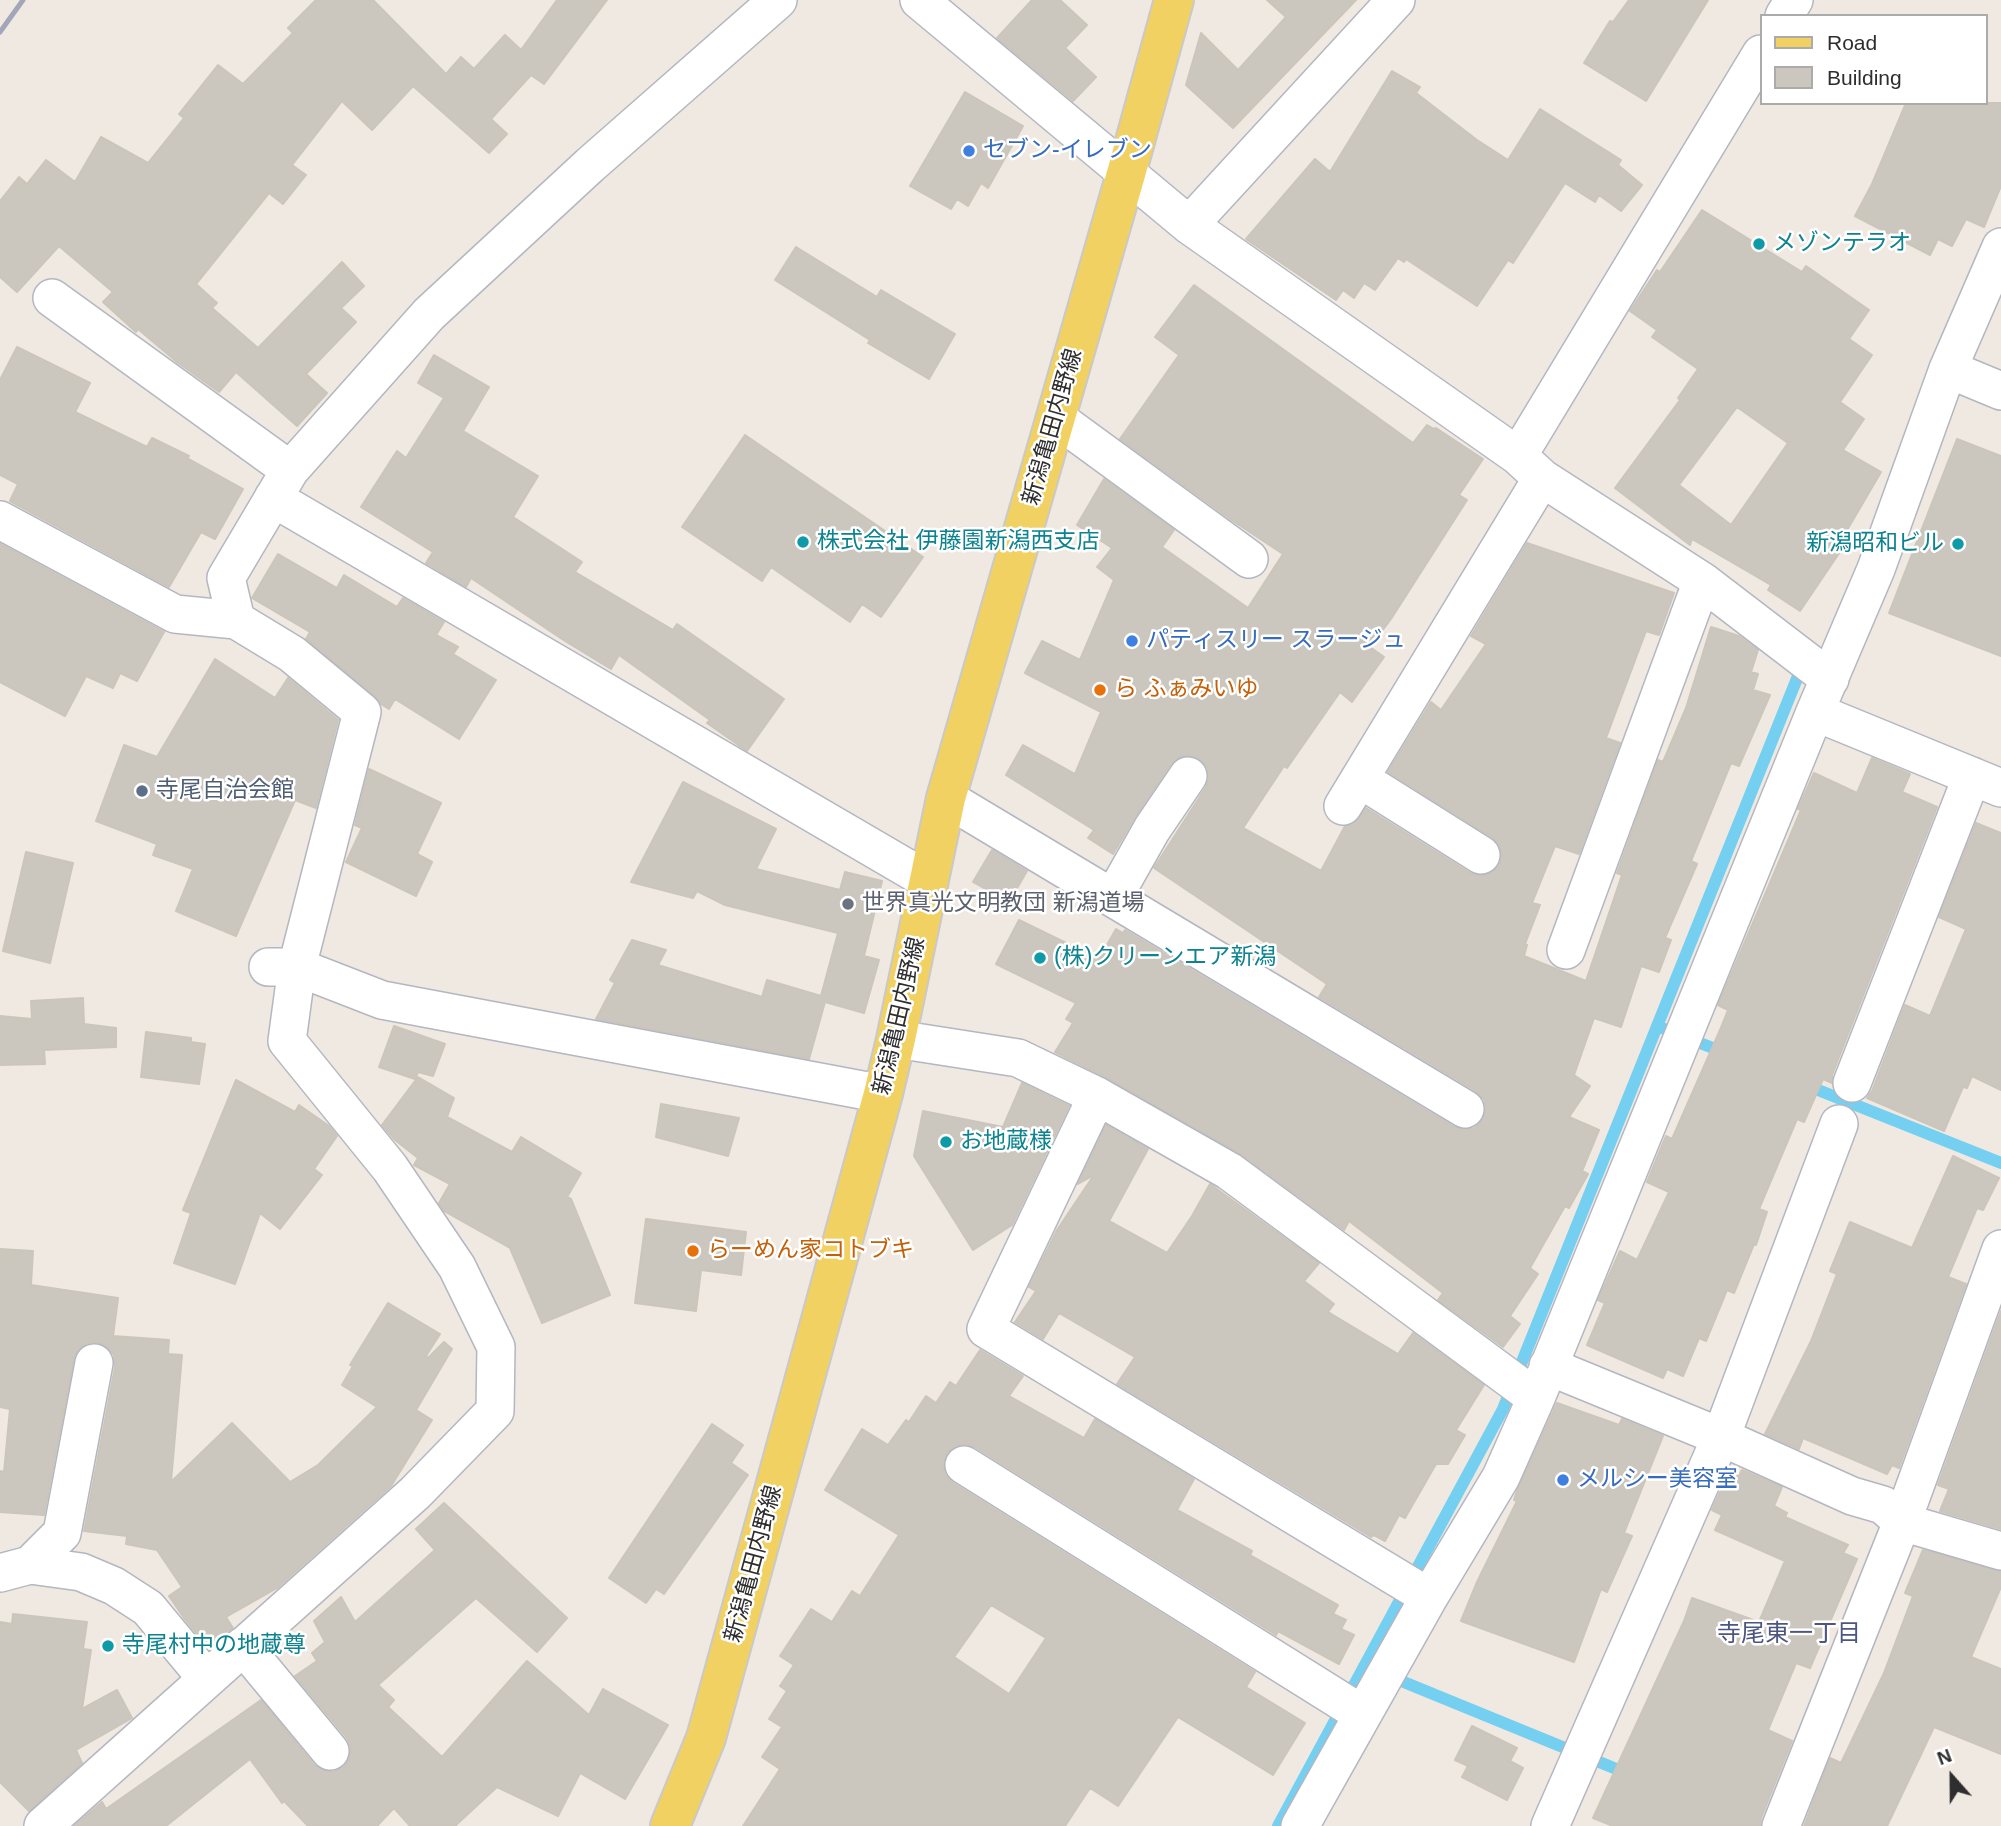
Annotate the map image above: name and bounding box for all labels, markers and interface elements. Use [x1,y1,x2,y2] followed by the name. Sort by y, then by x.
[1759,14,1987,105] legend
[1827,31,1877,54] text: Road
[1827,66,1902,89] text: Building
[983,137,1152,165] place label: セブン-イレブン
[961,143,977,159] marker: セブン-イレブン
[1773,230,1911,258] place label: メゾンテラオ
[1751,236,1767,252] marker: メゾンテラオ
[1018,346,1088,508] street label: 新潟亀田内野線
[817,528,1099,556] place label: 株式会社 伊藤園新潟西支店
[1806,530,1944,558] place label: 新潟昭和ビル
[795,534,811,550] marker: 株式会社 伊藤園新潟西支店
[1950,536,1966,552] marker: 新潟昭和ビル
[1146,627,1405,655] place label: パティスリー スラージュ
[1124,633,1140,649] marker: パティスリー スラージュ
[1114,676,1258,704] place label: ら ふぁみいゆ
[1092,682,1108,698] marker: ら ふぁみいゆ
[156,777,294,805] place label: 寺尾自治会館
[134,783,150,799] marker: 寺尾自治会館
[862,890,1144,918] place label: 世界真光文明教団 新潟道場
[840,896,856,912] marker: 世界真光文明教団 新潟道場
[868,934,932,1098] street label: 新潟亀田内野線
[1054,944,1276,972] place label: (株)クリーンエア新潟
[1032,950,1048,966] marker: (株)クリーンエア新潟
[960,1128,1052,1156] place label: お地蔵様
[938,1134,954,1150] marker: お地蔵様
[707,1237,914,1265] place label: らーめん家コトブキ
[685,1243,701,1259] marker: らーめん家コトブキ
[1577,1466,1738,1494] place label: メルシー美容室
[1555,1472,1571,1488] marker: メルシー美容室
[720,1483,788,1645] street label: 新潟亀田内野線
[1717,1620,1861,1648] district label: 寺尾東一丁目
[122,1632,306,1660] place label: 寺尾村中の地蔵尊
[100,1638,116,1654] marker: 寺尾村中の地蔵尊
[1917,1742,1987,1812] north arrow
[1934,1745,1954,1769] text: N

